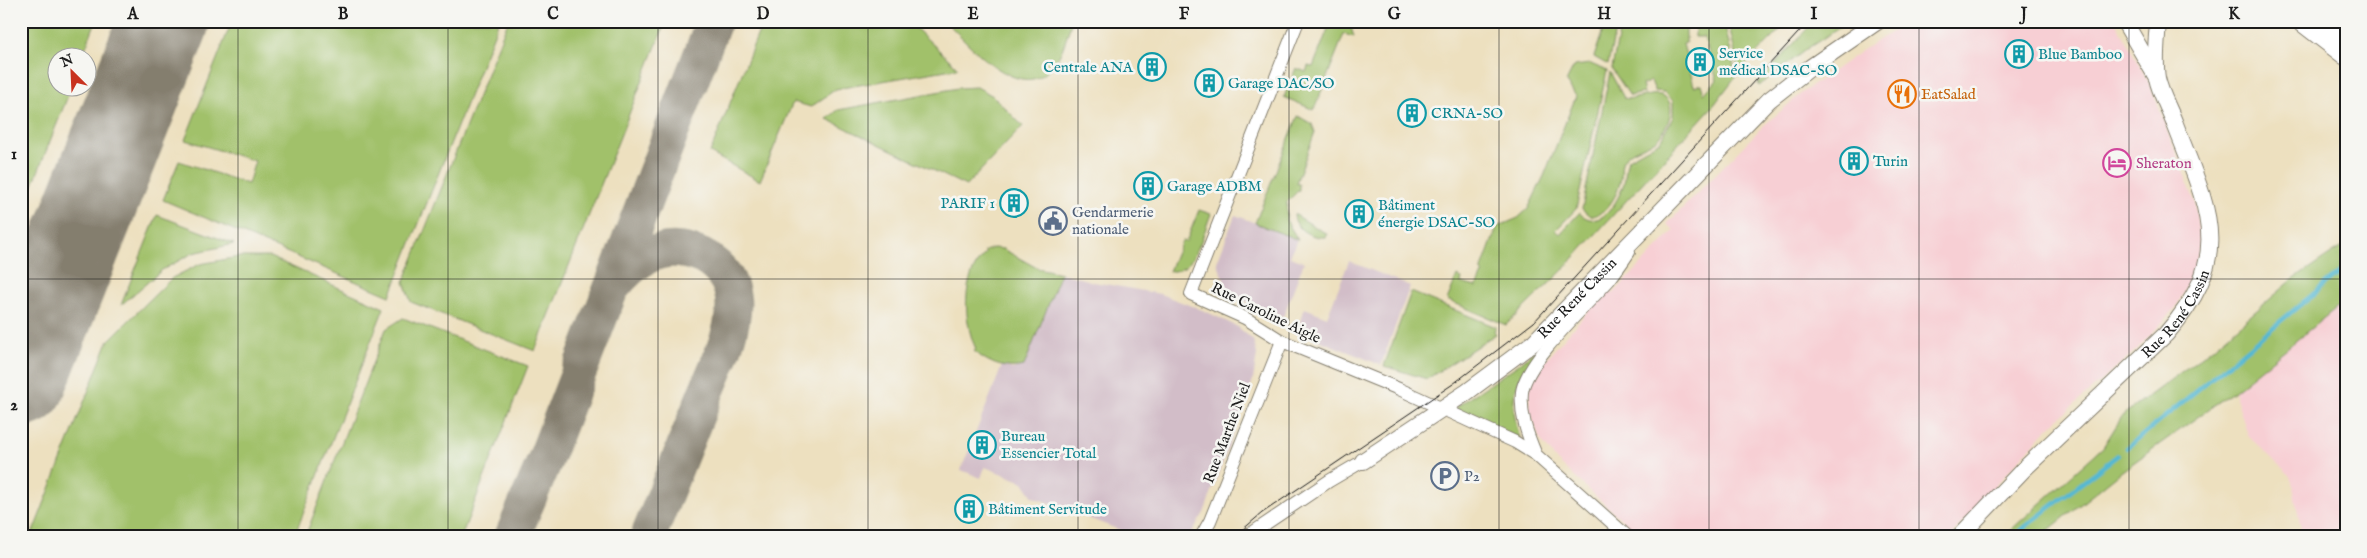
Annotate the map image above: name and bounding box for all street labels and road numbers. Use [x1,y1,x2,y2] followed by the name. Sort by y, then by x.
[1533,253,1620,342] street label: Rue René Cassin
[2137,267,2214,362] street label: Rue René Cassin
[1208,278,1324,348] street label: Rue Caroline Aigle
[1199,379,1255,486] street label: Rue Marthe Niel

